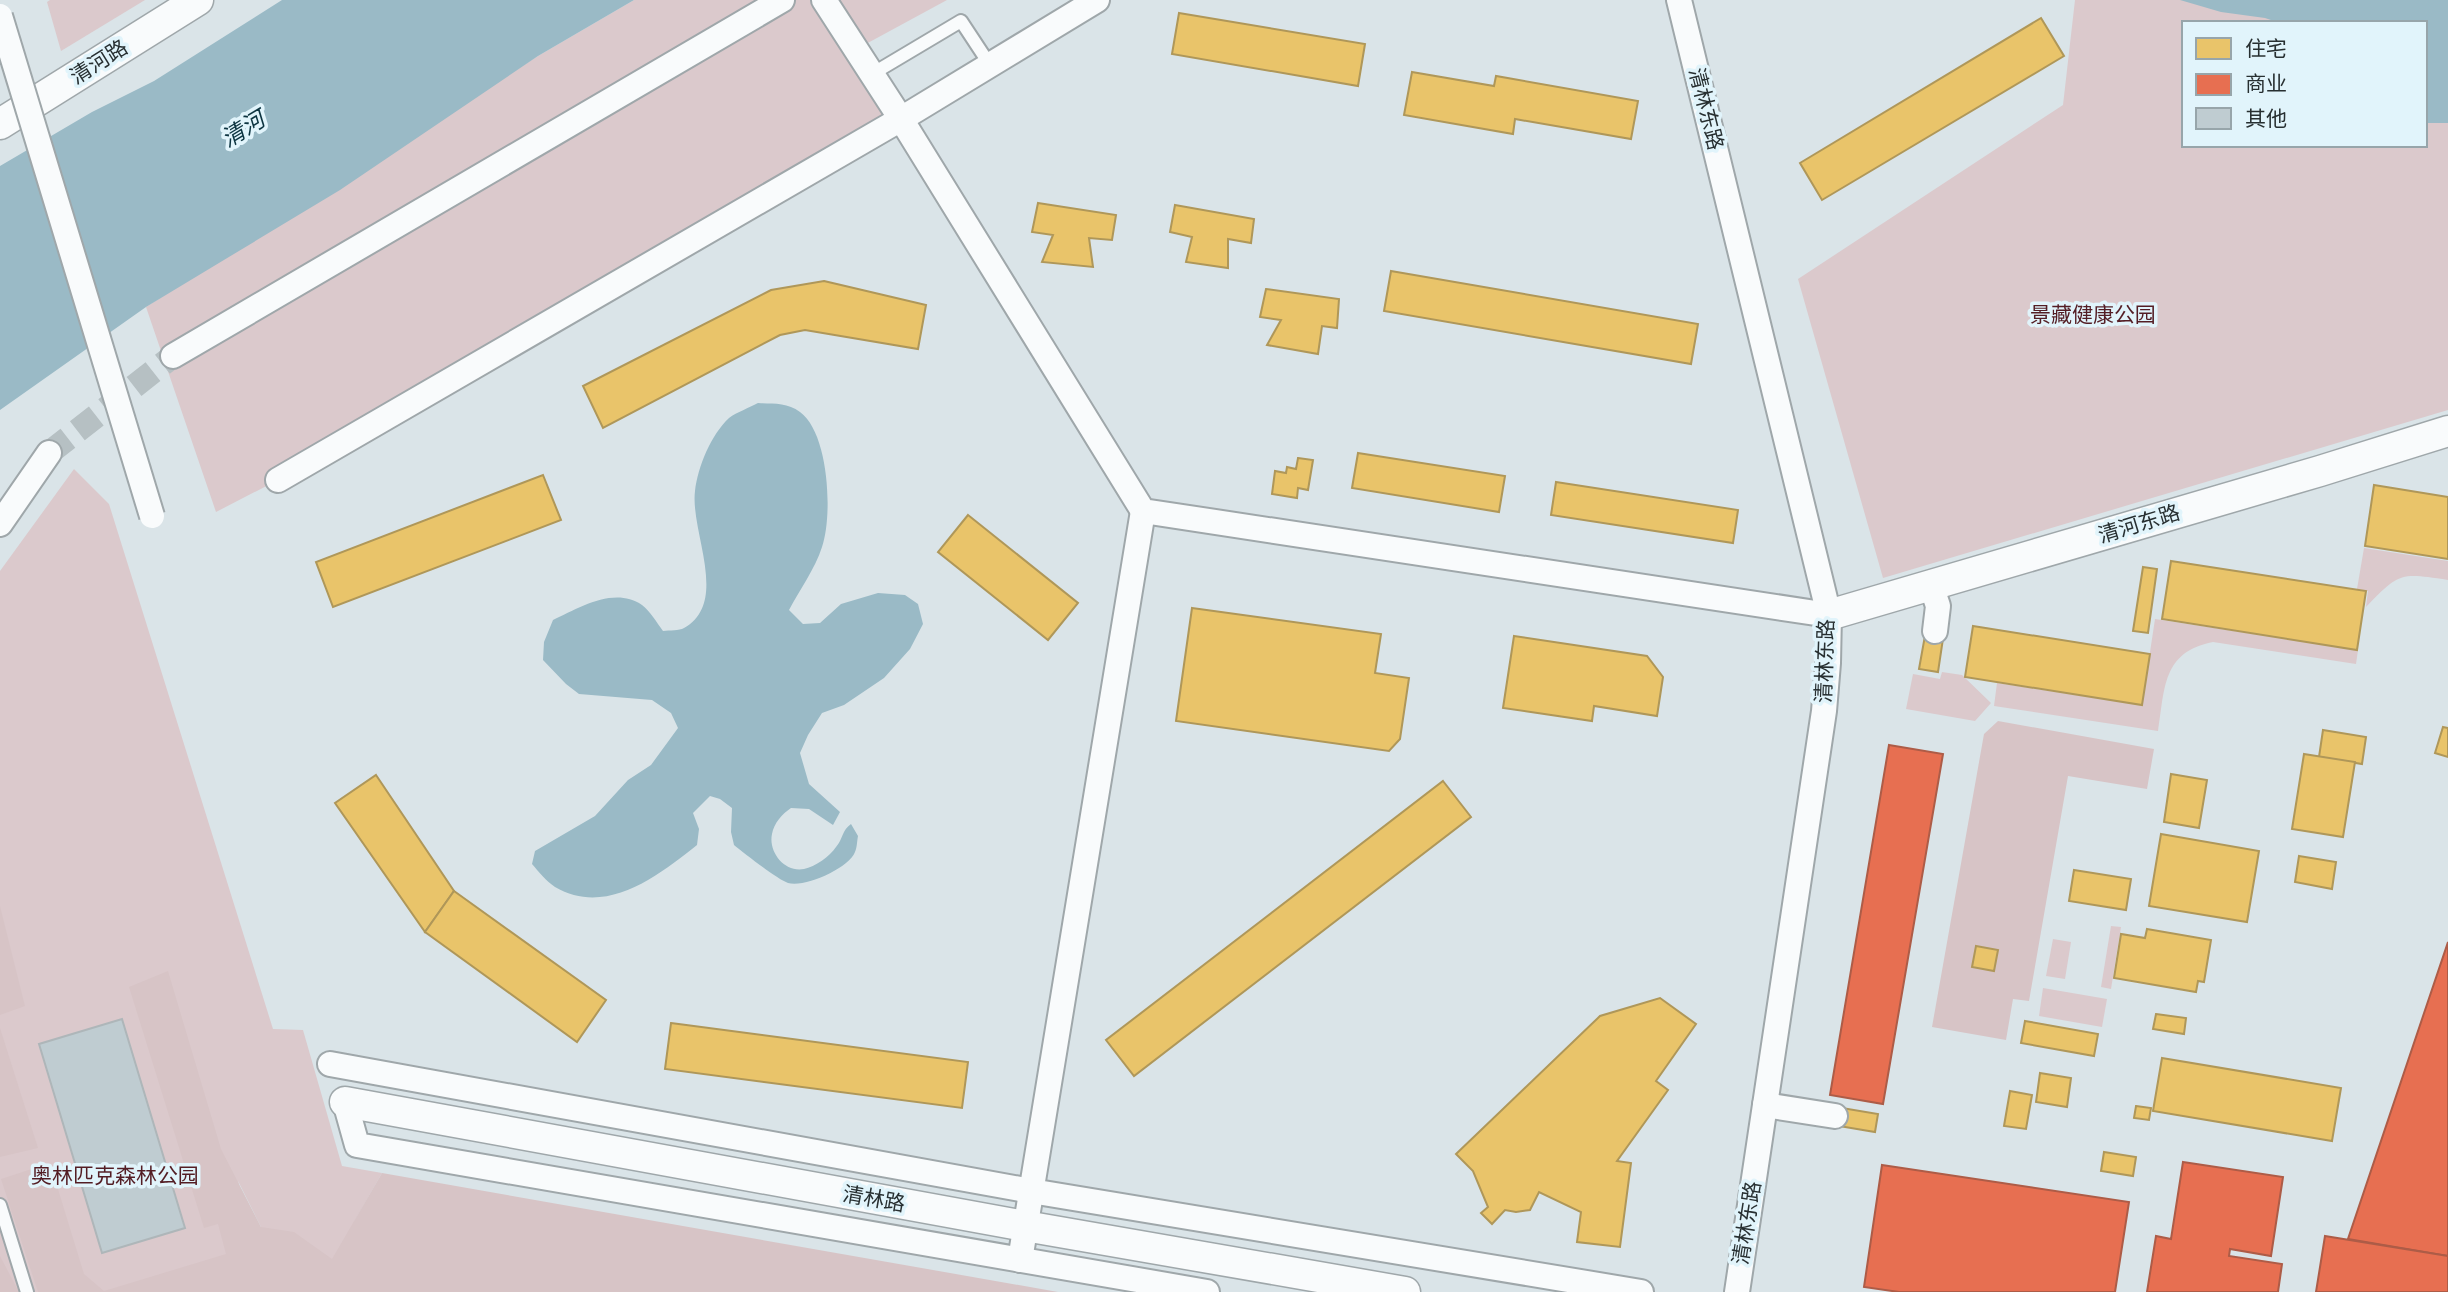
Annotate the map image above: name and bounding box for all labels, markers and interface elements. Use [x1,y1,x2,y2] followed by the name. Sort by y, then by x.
[2182,21,2427,147] legend
[65,34,132,89] street label: 清河路
[2245,36,2287,61] text: 住宅
[1684,65,1729,153] street label: 清林东路
[2245,71,2287,96] text: 商业
[216,103,273,153] water label: 清河
[2245,106,2287,131] text: 其他
[2030,302,2156,327] park label: 景藏健康公园
[2095,499,2183,548] street label: 清河东路
[1811,619,1838,703] street label: 清林东路
[31,1163,199,1188] park label: 奥林匹克森林公园
[1728,1179,1765,1266] street label: 清林东路
[841,1181,907,1216] street label: 清林路

